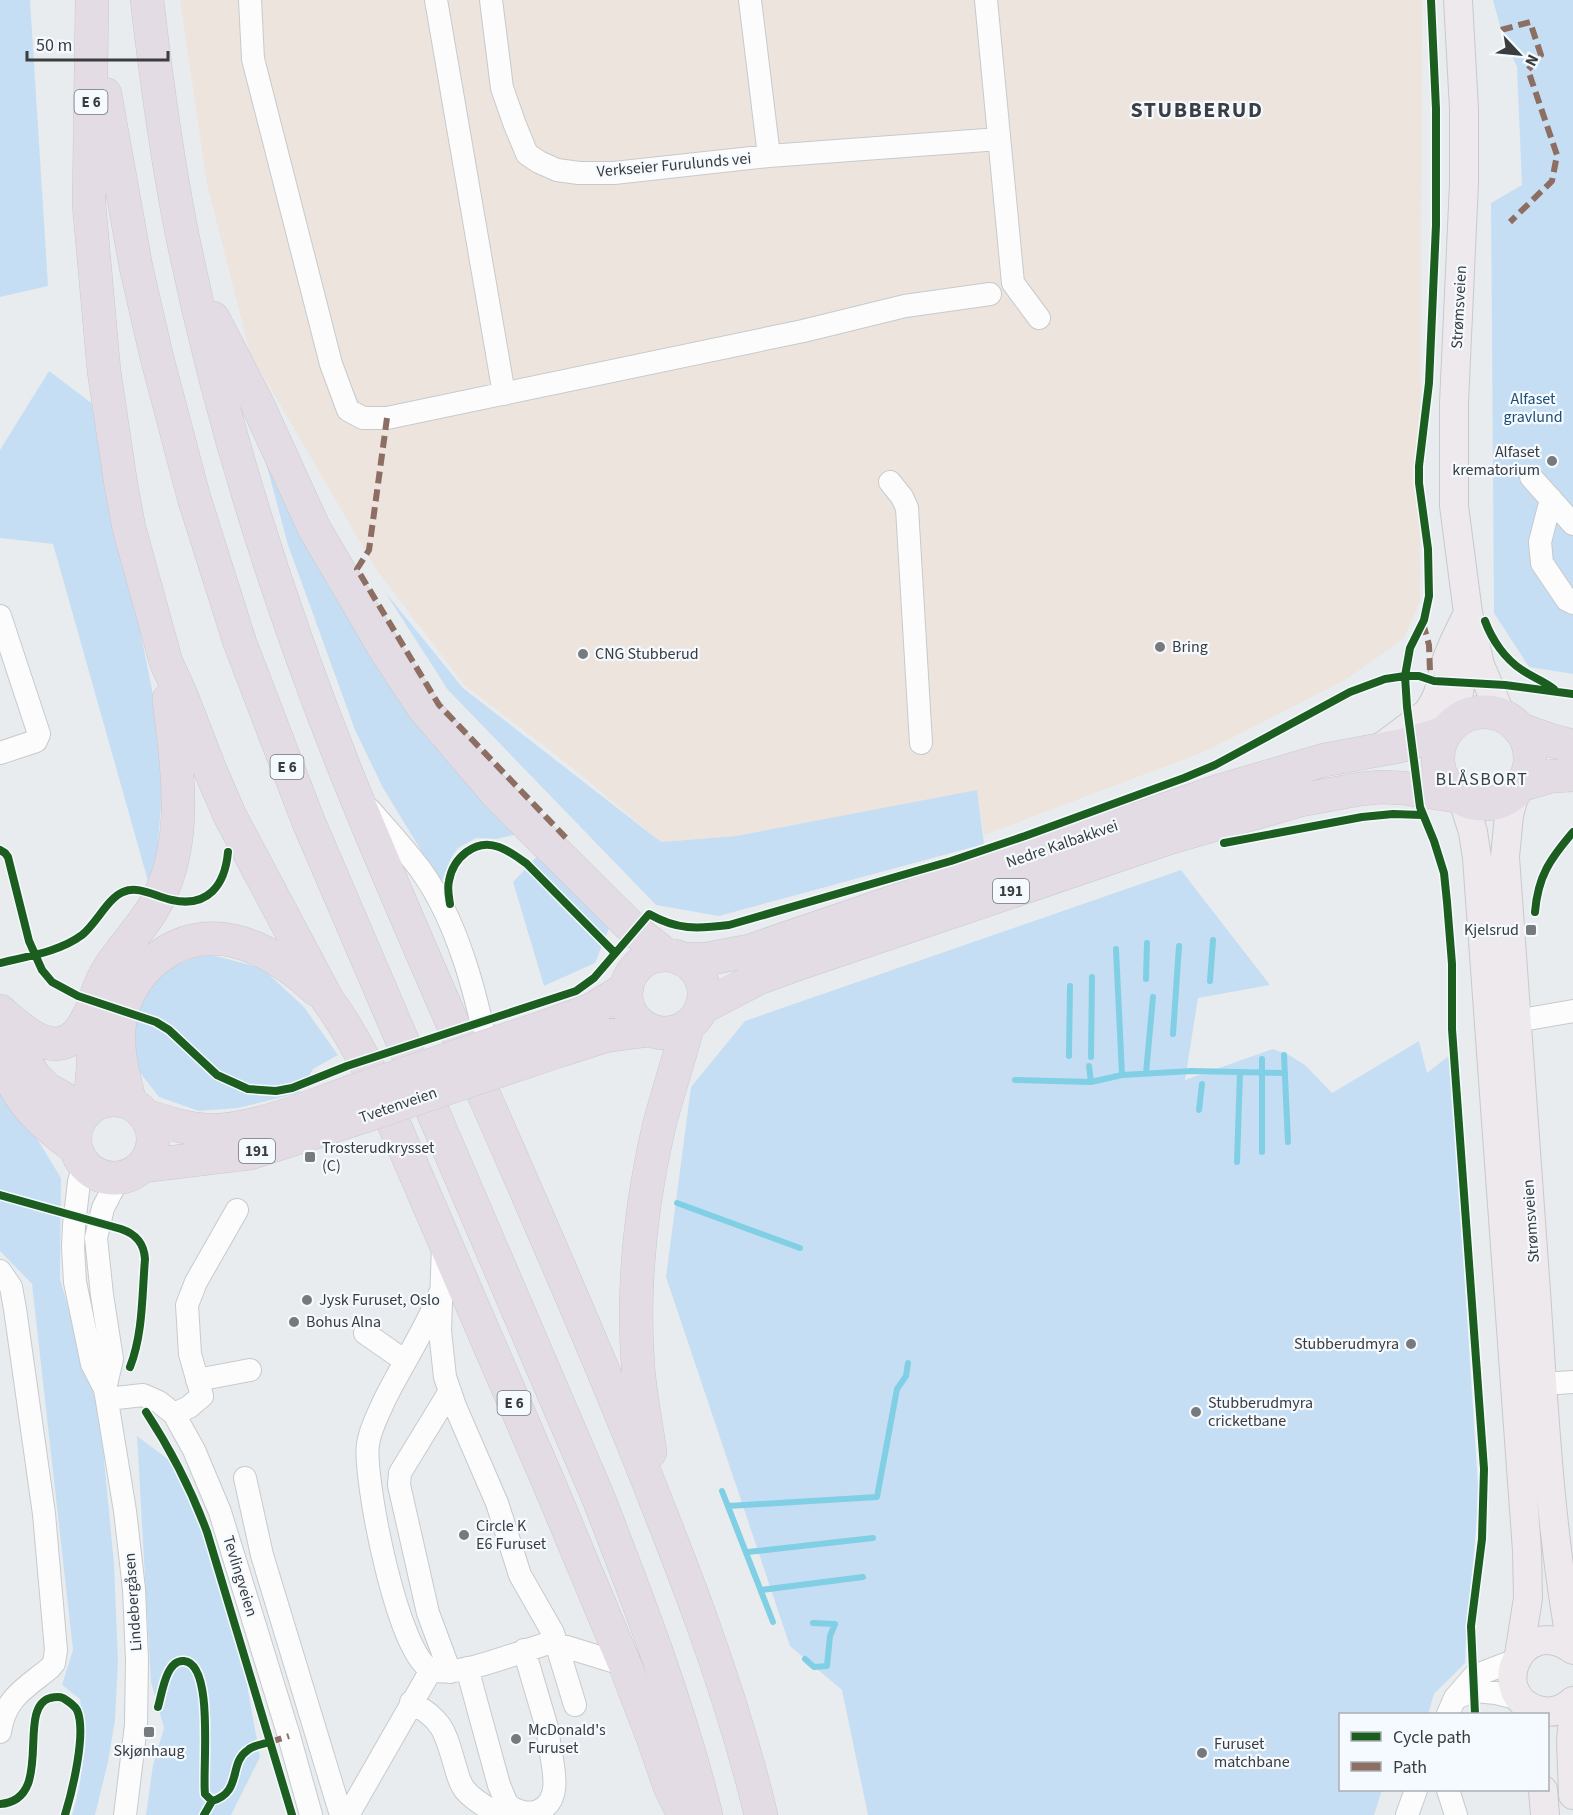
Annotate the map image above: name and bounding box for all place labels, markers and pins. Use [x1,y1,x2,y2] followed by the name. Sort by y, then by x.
[1452,441,1541,481] place label: Alfaset krematorium
[1545,454,1559,468] marker: Alfaset krematorium
[1172,636,1208,658] place label: Bring
[1153,640,1167,654] marker: Bring
[595,643,699,665] place label: CNG Stubberud
[576,647,590,661] marker: CNG Stubberud
[1464,919,1519,941] place label: Kjelsrud
[1524,923,1538,937] marker: Kjelsrud
[322,1137,435,1177] place label: Trosterudkrysset (C)
[303,1150,317,1164] marker: Trosterudkrysset (C)
[319,1289,440,1311] place label: Jysk Furuset, Oslo
[300,1293,314,1307] marker: Jysk Furuset, Oslo
[306,1311,381,1333] place label: Bohus Alna
[287,1315,301,1329] marker: Bohus Alna
[1294,1333,1399,1355] place label: Stubberudmyra
[1404,1337,1418,1351] marker: Stubberudmyra
[1208,1392,1313,1432] place label: Stubberudmyra cricketbane
[1189,1405,1203,1419] marker: Stubberudmyra cricketbane
[476,1515,547,1555] place label: Circle K E6 Furuset
[457,1528,471,1542] marker: Circle K E6 Furuset
[528,1719,606,1759] place label: McDonald's Furuset
[142,1725,156,1739] marker: Skjønhaug
[509,1732,523,1746] marker: McDonald's Furuset
[1214,1733,1290,1773] place label: Furuset matchbane
[113,1740,185,1762] place label: Skjønhaug
[1195,1746,1209,1760] marker: Furuset matchbane

